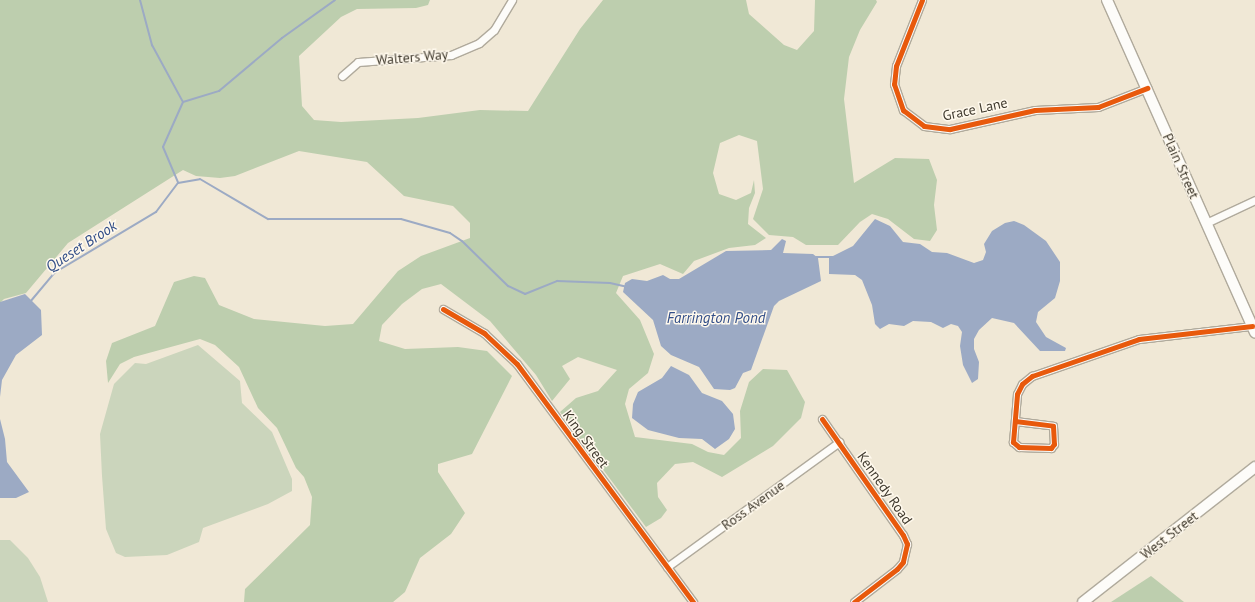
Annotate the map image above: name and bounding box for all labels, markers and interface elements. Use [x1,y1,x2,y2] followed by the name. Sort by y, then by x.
[375,45,449,69] street label: Walters Way
[941,94,1009,124] street label: Grace Lane
[1159,131,1203,201] street label: Plain Street
[42,216,120,276] water label: Queset Brook
[667,309,765,327] water label: Farrington Pond
[560,407,612,471] street label: King Street
[854,448,916,528] street label: Kennedy Road
[718,476,788,534] street label: Ross Avenue
[1137,507,1201,563] street label: West Street

